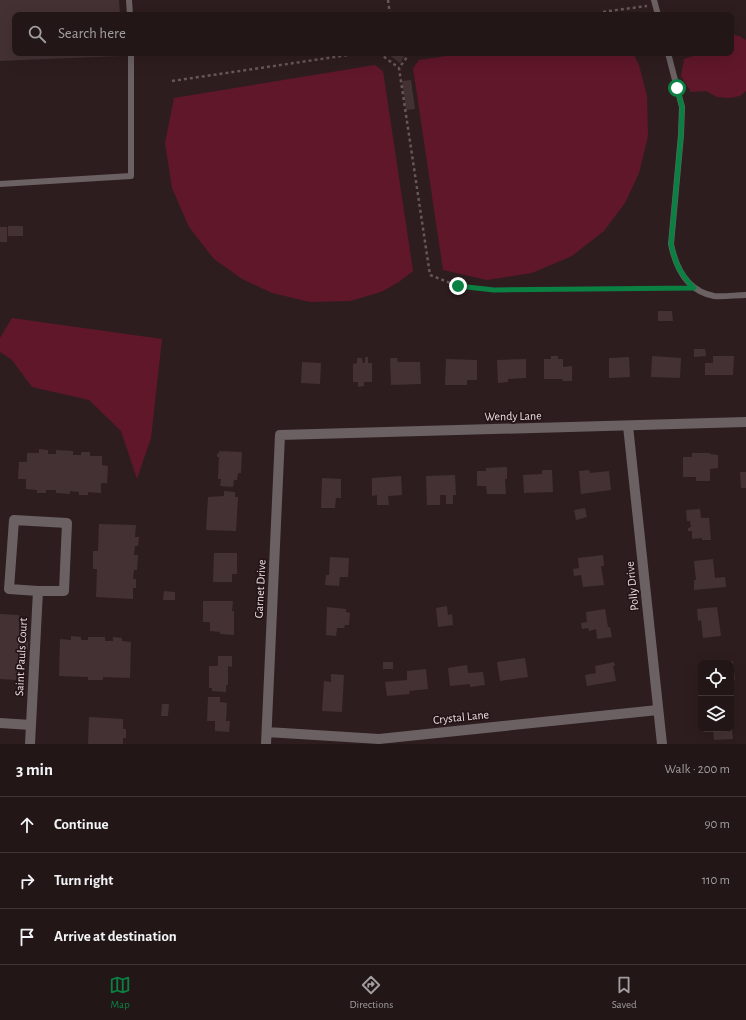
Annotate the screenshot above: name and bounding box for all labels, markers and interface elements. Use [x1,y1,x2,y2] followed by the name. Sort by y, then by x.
[12,12,734,56] search box
[26,23,48,45] icon: search
[58,26,126,41] text: Search here
[668,79,686,97] route start
[449,277,467,295] route end
[484,410,542,423] street label: Wendy Lane
[252,559,268,619] street label: Garnet Drive
[623,561,642,611] street label: Polly Drive
[13,617,29,696] street label: Saint Pauls Court
[698,660,734,732] map controls
[698,660,734,696] button: locate
[698,696,734,732] button: layers
[433,708,490,727] street label: Crystal Lane
[16,761,53,778] text: 3 min
[664,763,730,776] text: Walk · 200 m
[16,814,38,836] icon: ahead
[54,817,109,832] text: Continue
[704,818,730,831] text: 90 m
[16,870,38,892] icon: right
[54,873,113,888] text: Turn right
[702,874,730,887] text: 110 m
[16,926,38,948] icon: arrive
[54,929,177,944] text: Arrive at destination
[109,974,131,1011] tab: Map
[349,974,393,1011] tab: Directions
[612,974,637,1011] tab: Saved

